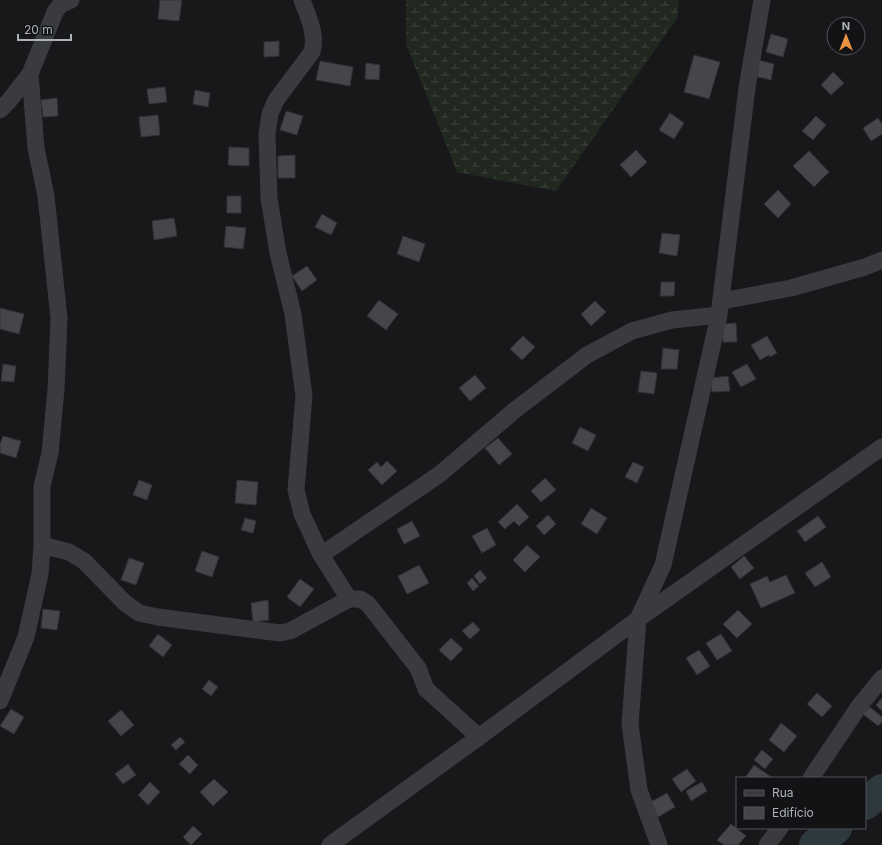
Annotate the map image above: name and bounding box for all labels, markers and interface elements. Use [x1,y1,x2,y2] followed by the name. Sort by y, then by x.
[18,16,71,42] scale bar
[826,16,866,56] north arrow
[842,19,850,33] text: N
[24,22,53,37] text: 20 m
[736,777,866,829] legend
[772,785,794,800] text: Rua
[772,805,814,820] text: Edifício

